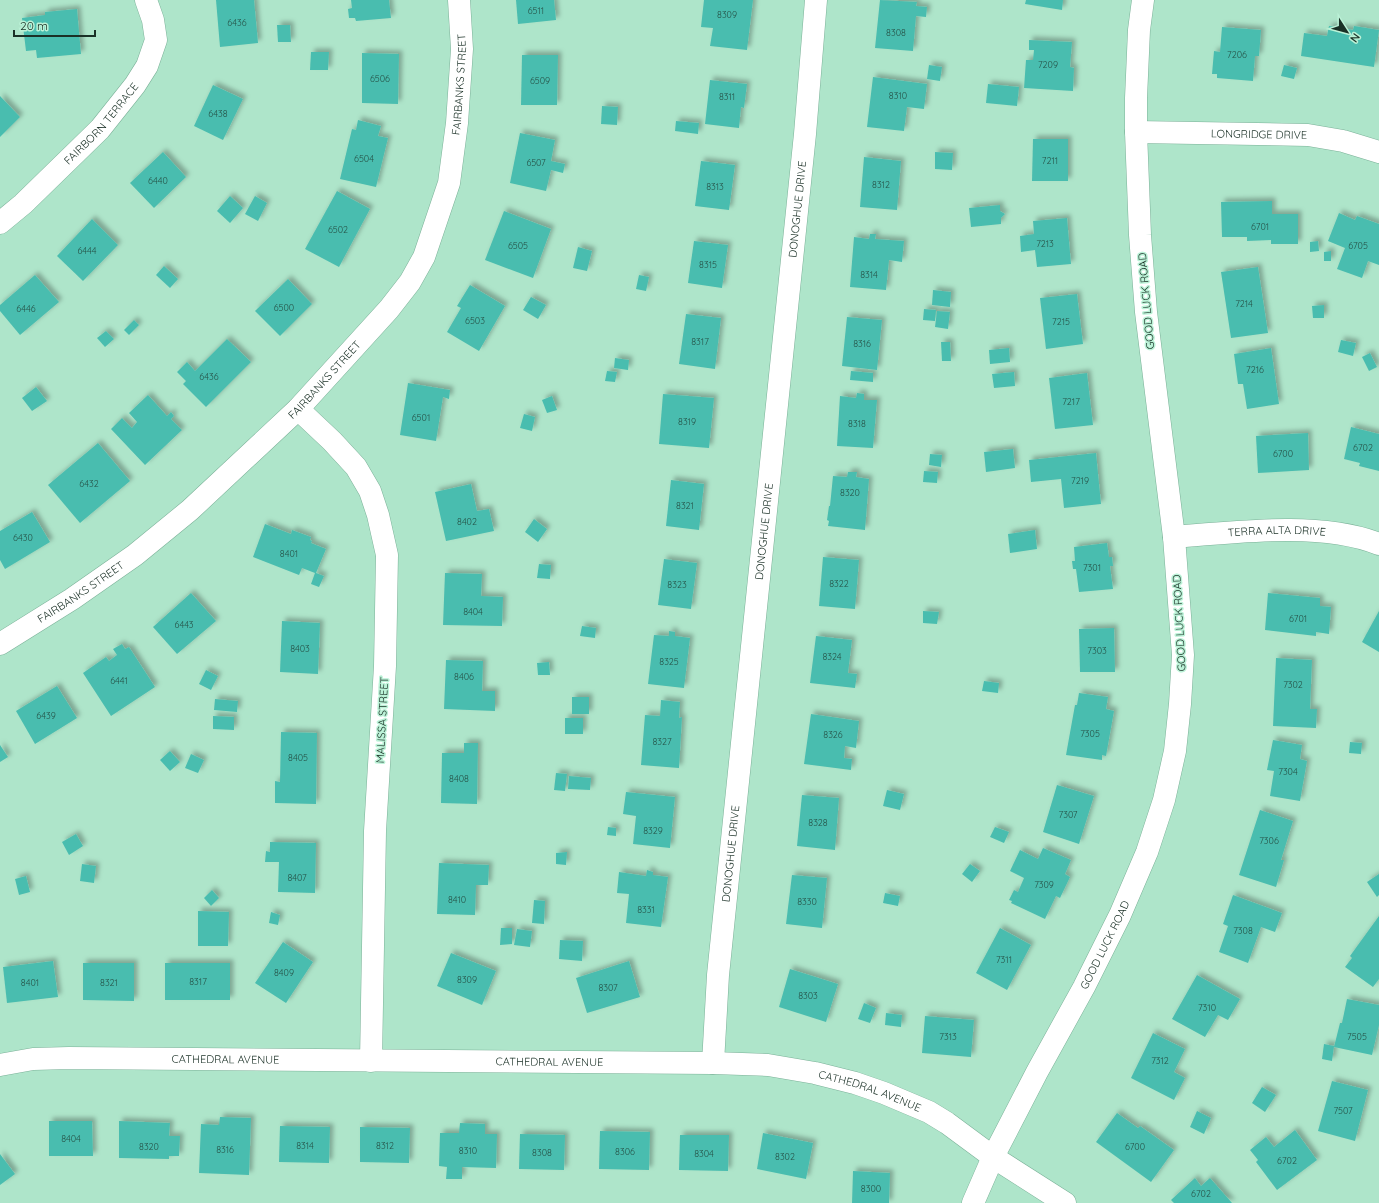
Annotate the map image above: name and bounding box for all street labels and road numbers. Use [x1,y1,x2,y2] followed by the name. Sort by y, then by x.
[448,33,469,136] street label: FAIRBANKS STREET
[61,80,141,167] street label: FAIRBORN TERRACE
[1211,126,1307,142] street label: LONGRIDGE DRIVE
[785,160,809,258] street label: DONOGHUE DRIVE
[1135,252,1157,350] street label: GOOD LUCK ROAD
[285,337,364,422] street label: FAIRBANKS STREET
[752,482,776,581] street label: DONOGHUE DRIVE
[1227,523,1326,539] street label: TERRA ALTA DRIVE
[35,558,127,626] street label: FAIRBANKS STREET
[1169,574,1189,672] street label: GOOD LUCK ROAD
[373,676,391,764] street label: MALISSA STREET
[719,805,742,903] street label: DONOGHUE DRIVE
[1077,898,1132,992] street label: GOOD LUCK ROAD
[172,1052,279,1067] street label: CATHEDRAL AVENUE
[496,1054,603,1069] street label: CATHEDRAL AVENUE
[817,1067,923,1115] street label: CATHEDRAL AVENUE

